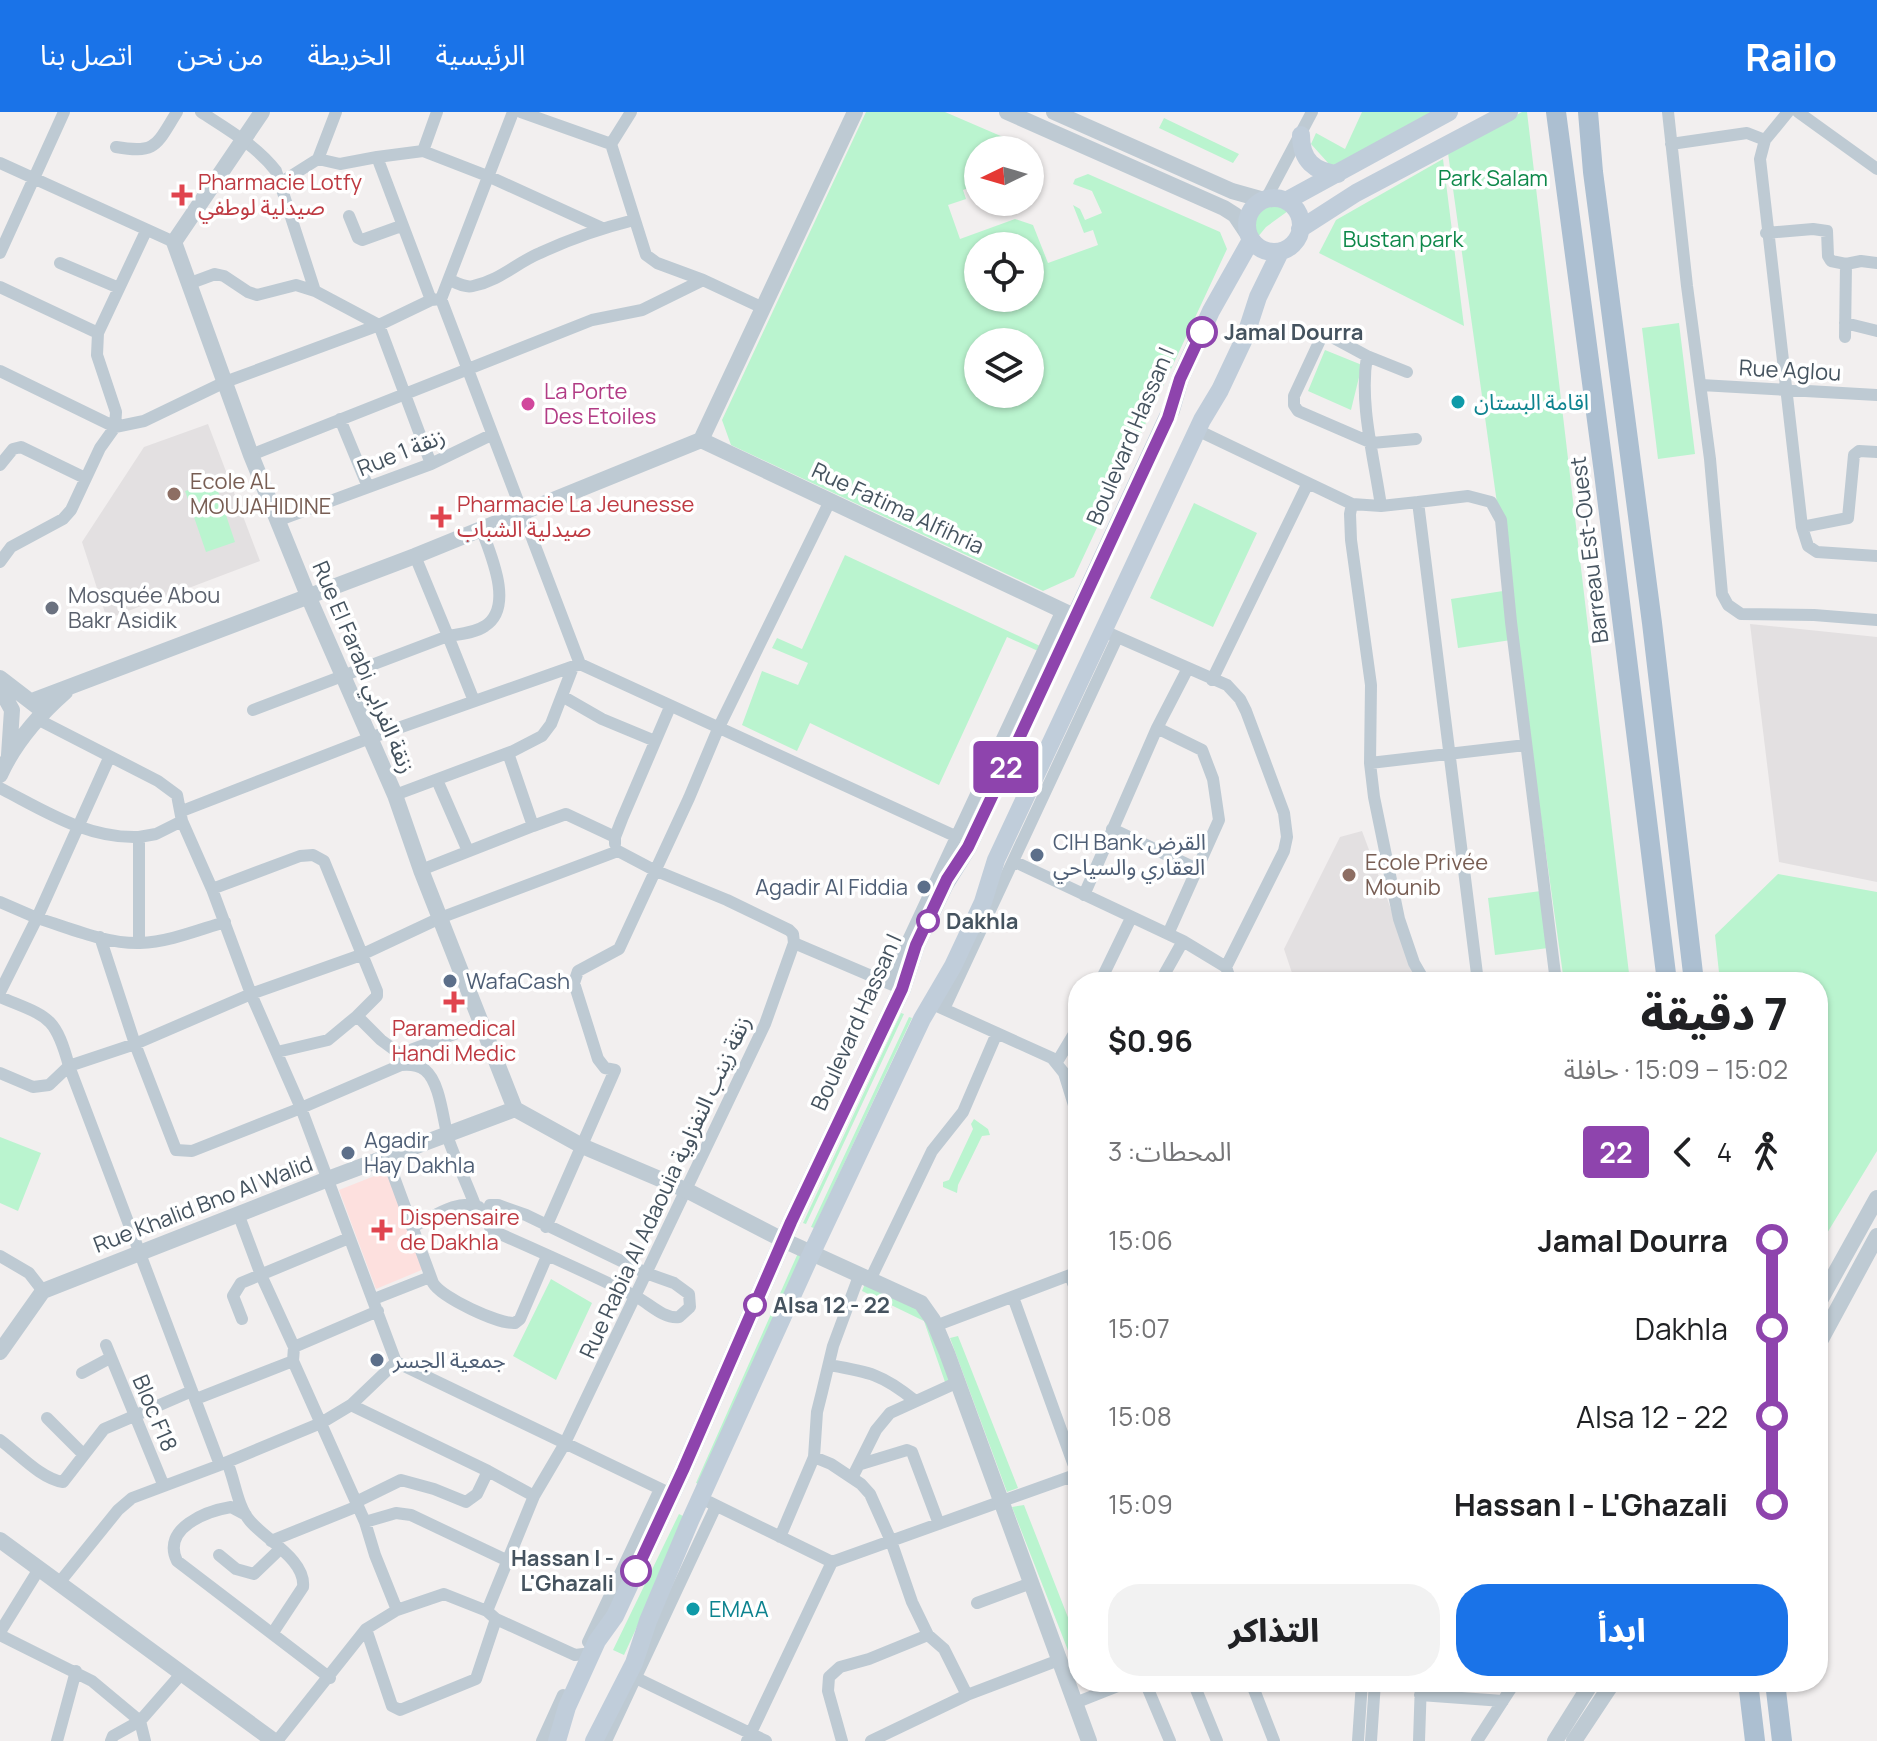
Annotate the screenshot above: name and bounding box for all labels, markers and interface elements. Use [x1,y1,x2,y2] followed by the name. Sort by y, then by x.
[1745,30,1837,82] text: Railo
[40,35,133,73] text: اتصل بنا
[177,35,264,73] text: من نحن
[308,35,391,73] text: الخريطة
[435,35,525,73] text: الرئيسية
[964,136,1044,216] north arrow
[964,136,1044,408] map controls
[1438,163,1548,193] park label: Park Salam
[198,167,362,224] place label: Pharmacie Lotfy صيدلية لوطفي
[173,186,191,204] marker: Pharmacie Lotfy صيدلية لوطفي
[1343,224,1464,254] park label: Bustan park
[964,232,1044,312] button: locate
[1187,317,1217,347] marker: Jamal Dourra
[1224,317,1363,347] place label: Jamal Dourra
[964,328,1044,408] button: layers
[1079,343,1181,529] street label: Boulevard Hassan I
[1738,352,1842,388] street label: Rue Aglou
[544,376,656,431] place label: La Porte Des Etoiles
[1474,387,1589,417] place label: اقامة البستان
[1449,393,1467,411] marker: اقامة البستان
[519,395,537,413] marker: La Porte Des Etoiles
[353,421,449,483] street label: Rue 1 زنقة
[807,455,989,561] street label: Rue Fatima Alfihria
[1563,455,1615,645] street label: Barreau Est-Ouest
[190,466,331,521] place label: Ecole AL MOUJAHIDINE
[165,485,183,503] marker: Ecole AL MOUJAHIDINE
[457,489,695,544] place label: Pharmacie La Jeunesse صيدلية الشباب
[432,508,450,526] marker: Pharmacie La Jeunesse صيدلية الشباب
[304,556,422,779] street label: Rue El Farabi زنقة الفرابي
[68,580,220,635] place label: Mosquée Abou Bakr Asidik
[43,599,61,617] marker: Mosquée Abou Bakr Asidik
[970,741,1042,793] line badge: 22
[989,748,1023,786] text: 22
[1053,827,1206,884] place label: CIH Bank القرض العقاري والسياحي
[1028,846,1046,864] marker: CIH Bank القرض العقاري والسياحي
[1365,847,1488,902] place label: Ecole Privée Mounib
[1340,866,1358,884] marker: Ecole Privée Mounib
[755,872,908,902] place label: Agadir Al Fiddia
[915,878,933,896] marker: Agadir Al Fiddia
[946,906,1019,936] place label: Dakhla
[917,910,939,932] marker: Dakhla
[804,929,908,1115] street label: Boulevard Hassan I
[466,966,570,996] place label: WafaCash
[441,972,459,990] marker: WafaCash
[1640,983,1788,1043] text: 7 دقيقة
[445,993,463,1011] marker: Paramedical Handi Medic
[572,1011,758,1363] street label: Rue Rabia Al Adaouia زنقة زينب النفزاوية
[392,1013,516,1068] place label: Paramedical Handi Medic
[1108,1020,1193,1061] text: $0.96
[1564,1051,1788,1087] text: 15:02 – 15:09 · حافلة
[364,1125,475,1180] place label: Agadir Hay Dakhla
[1661,1130,1705,1174] icon: back
[1744,1130,1788,1174] icon: walk
[1108,1133,1232,1169] text: المحطات: 3
[1599,1133,1633,1171] text: 22
[1717,1134,1732,1170] text: 4
[339,1144,357,1162] marker: Agadir Hay Dakhla
[89,1148,317,1260] street label: Rue Khalid Bno Al Walid
[400,1202,520,1257] place label: Dispensaire de Dakhla
[371,1219,393,1241] marker: Dispensaire de Dakhla
[1538,1220,1728,1261] text: Jamal Dourra
[1108,1222,1173,1258] text: 15:06
[773,1290,890,1320] place label: Alsa 12 - 22
[744,1294,766,1316] marker: Alsa 12 - 22
[1635,1308,1728,1349] text: Dakhla
[1108,1310,1170,1346] text: 15:07
[392,1345,506,1375] place label: جمعية الجسر
[368,1351,386,1369] marker: جمعية الجسر
[125,1370,185,1456] street label: Bloc F18
[1576,1396,1728,1437] text: Alsa 12 - 22
[1108,1398,1172,1434] text: 15:08
[1454,1484,1728,1525] text: Hassan I - L'Ghazali
[1108,1486,1173,1522] text: 15:09
[511,1543,614,1598] place label: Hassan I - L'Ghazali
[621,1556,651,1586] marker: Hassan I - L'Ghazali
[1108,1584,1440,1676] button: التذاكر
[1456,1584,1788,1676] button: ابدأ
[709,1594,769,1624] place label: EMAA
[684,1600,702,1618] marker: EMAA

